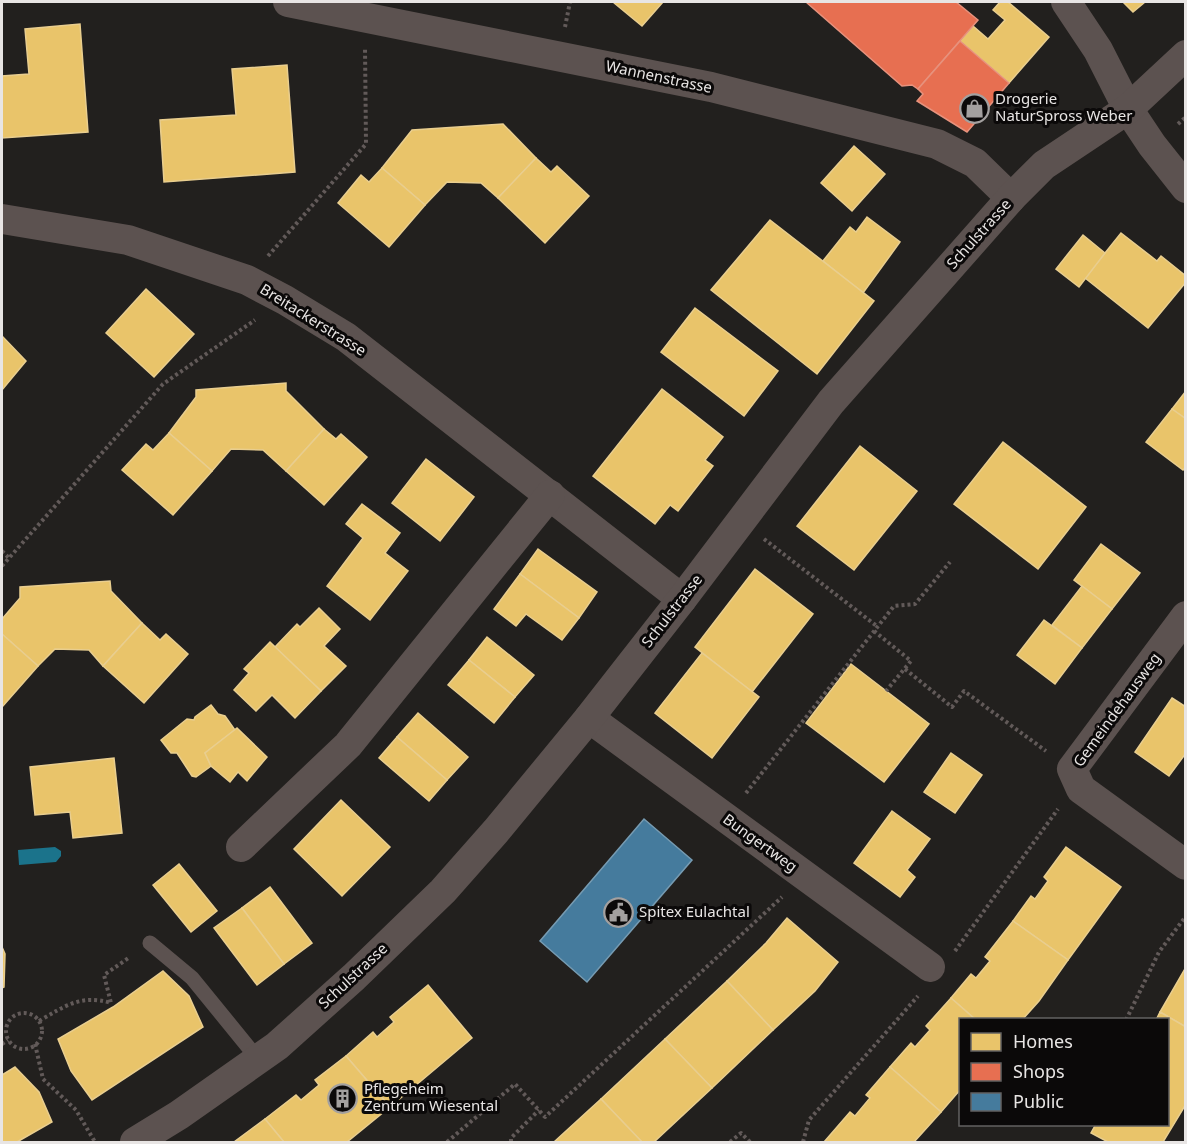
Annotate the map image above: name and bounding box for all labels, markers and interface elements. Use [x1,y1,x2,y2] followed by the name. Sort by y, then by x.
[604,55,714,97] street label: Wannenstrasse
[995,88,1132,125] place label: Drogerie NaturSpross Weber
[958,92,990,124] shop icon: Drogerie NaturSpross Weber
[942,194,1015,273] street label: Schulstrasse
[257,278,370,360] street label: Breitackerstrasse
[636,570,706,651] street label: Schulstrasse
[1068,648,1164,770] street label: Gemeindehausweg
[719,809,802,876] street label: Bungertweg
[602,896,634,928] public building icon: Spitex Eulachtal
[639,901,750,921] place label: Spitex Eulachtal
[313,938,391,1012] street label: Schulstrasse
[959,1018,1169,1126] legend
[1013,1029,1073,1053] text: Homes
[1013,1059,1065,1083] text: Shops
[364,1078,498,1115] place label: Pflegeheim Zentrum Wiesental
[327,1082,359,1114] building icon: Pflegeheim Zentrum Wiesental
[1013,1089,1064,1113] text: Public

